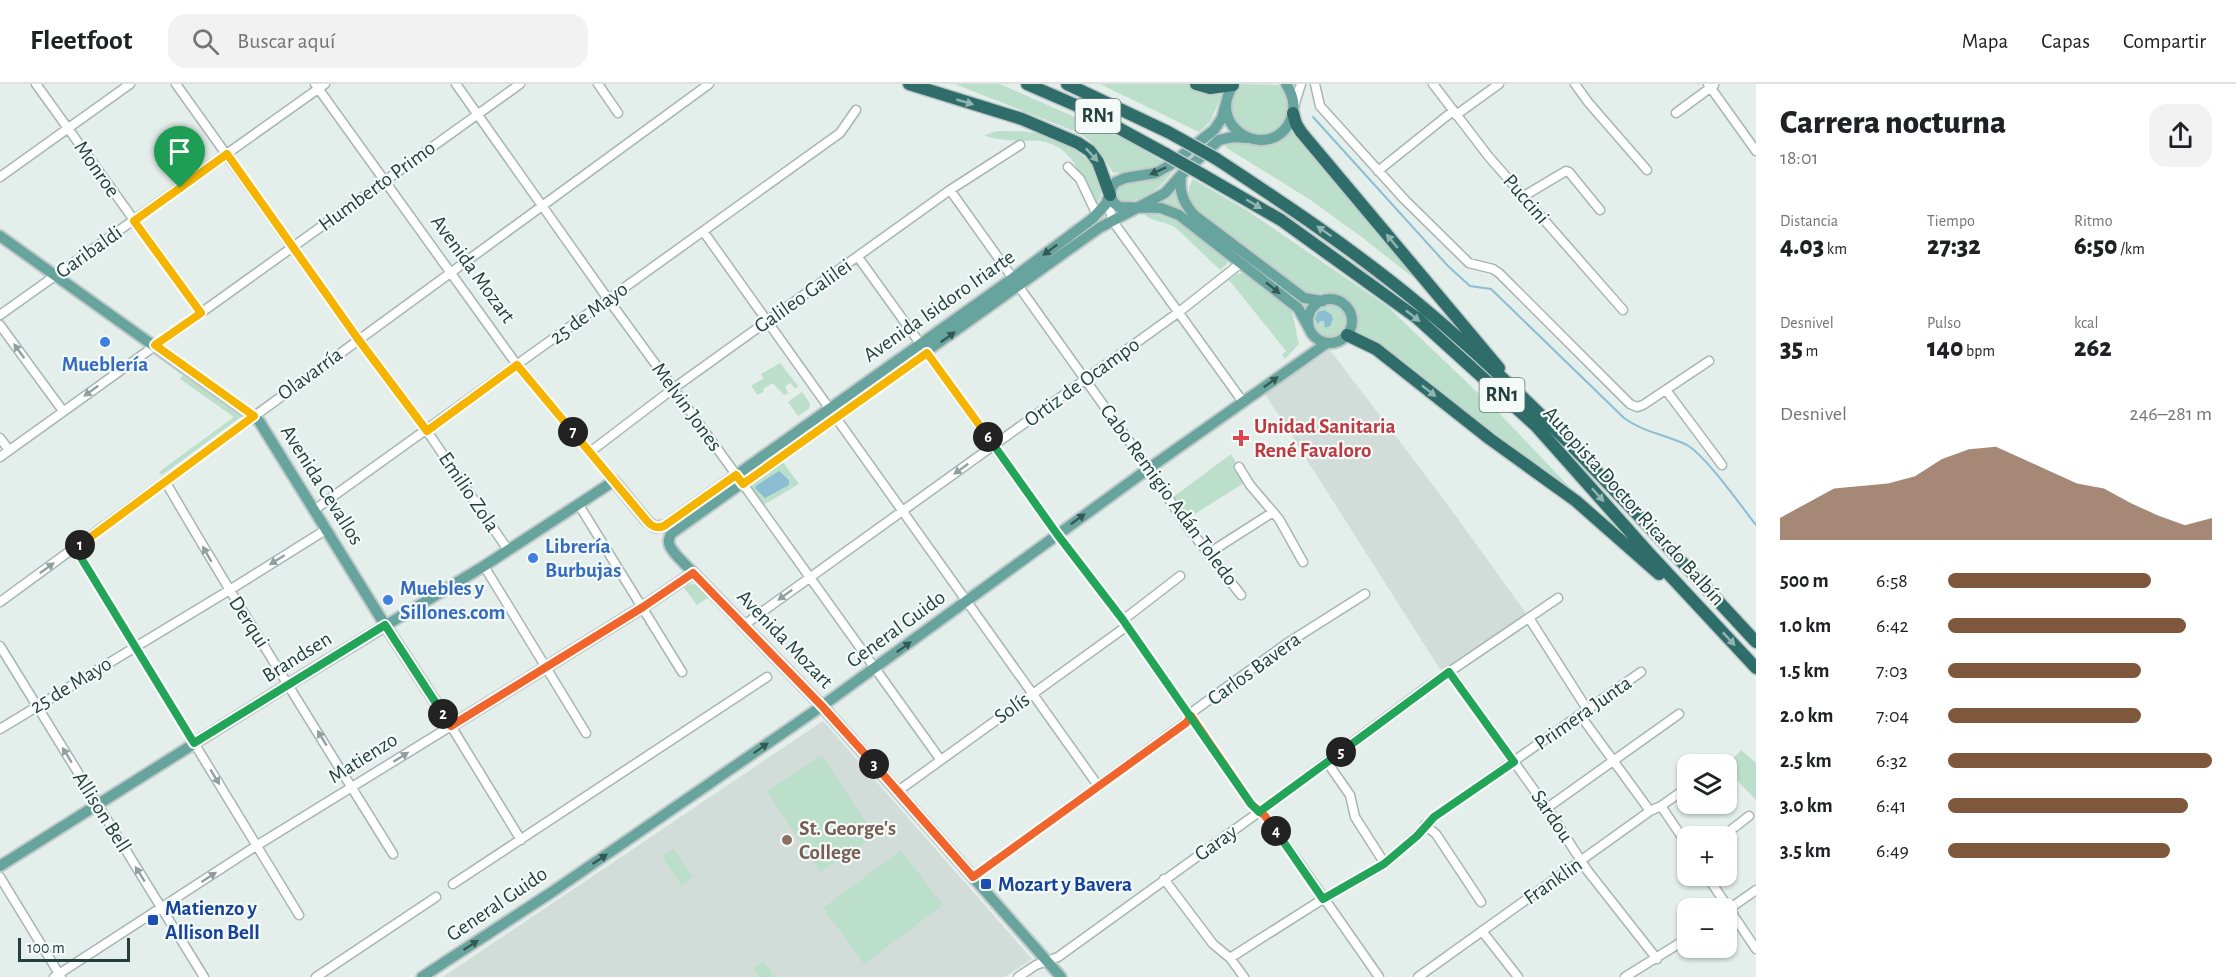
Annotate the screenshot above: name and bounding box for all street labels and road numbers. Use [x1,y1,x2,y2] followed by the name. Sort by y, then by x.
[1076,99,1120,133] road number: RN1
[70,137,124,201] street label: Monroe
[315,137,439,235] street label: Humberto Primo
[1499,170,1553,228] street label: Puccini
[427,211,519,327] street label: Avenida Mozart
[52,222,126,282] street label: Garibaldi
[860,246,1018,366] street label: Avenida Isidoro Iriarte
[751,255,855,337] street label: Galileo Galilei
[546,278,632,348] street label: 25 de Mayo
[1021,333,1143,431] street label: Ortiz de Ocampo
[274,343,346,404] street label: Olavarría
[648,359,726,455] street label: Melvin Jones
[1480,378,1524,412] road number: RN1
[1096,400,1242,590] street label: Cabo Remigio Adán Toledo
[1539,402,1729,610] street label: Autopista Doctor Ricardo Balbín
[277,421,367,549] street label: Avenida Cevallos
[435,448,503,536] street label: Emilio Zola
[733,586,837,692] street label: Avenida Mozart
[843,586,949,672] street label: General Guido
[225,593,273,651] street label: Derqui
[259,628,335,686] street label: Brandsen
[1204,628,1305,710] street label: Carlos Bavera
[27,653,115,717] street label: 25 de Mayo
[1531,672,1635,754] street label: Primera Junta
[990,689,1034,727] street label: Solís
[325,729,401,787] street label: Matienzo
[69,768,135,856] street label: Allison Bell
[1527,786,1577,846] street label: Sardou
[1191,821,1241,865] street label: Garay
[1520,853,1586,909] street label: Franklin
[443,863,551,945] street label: General Guido

